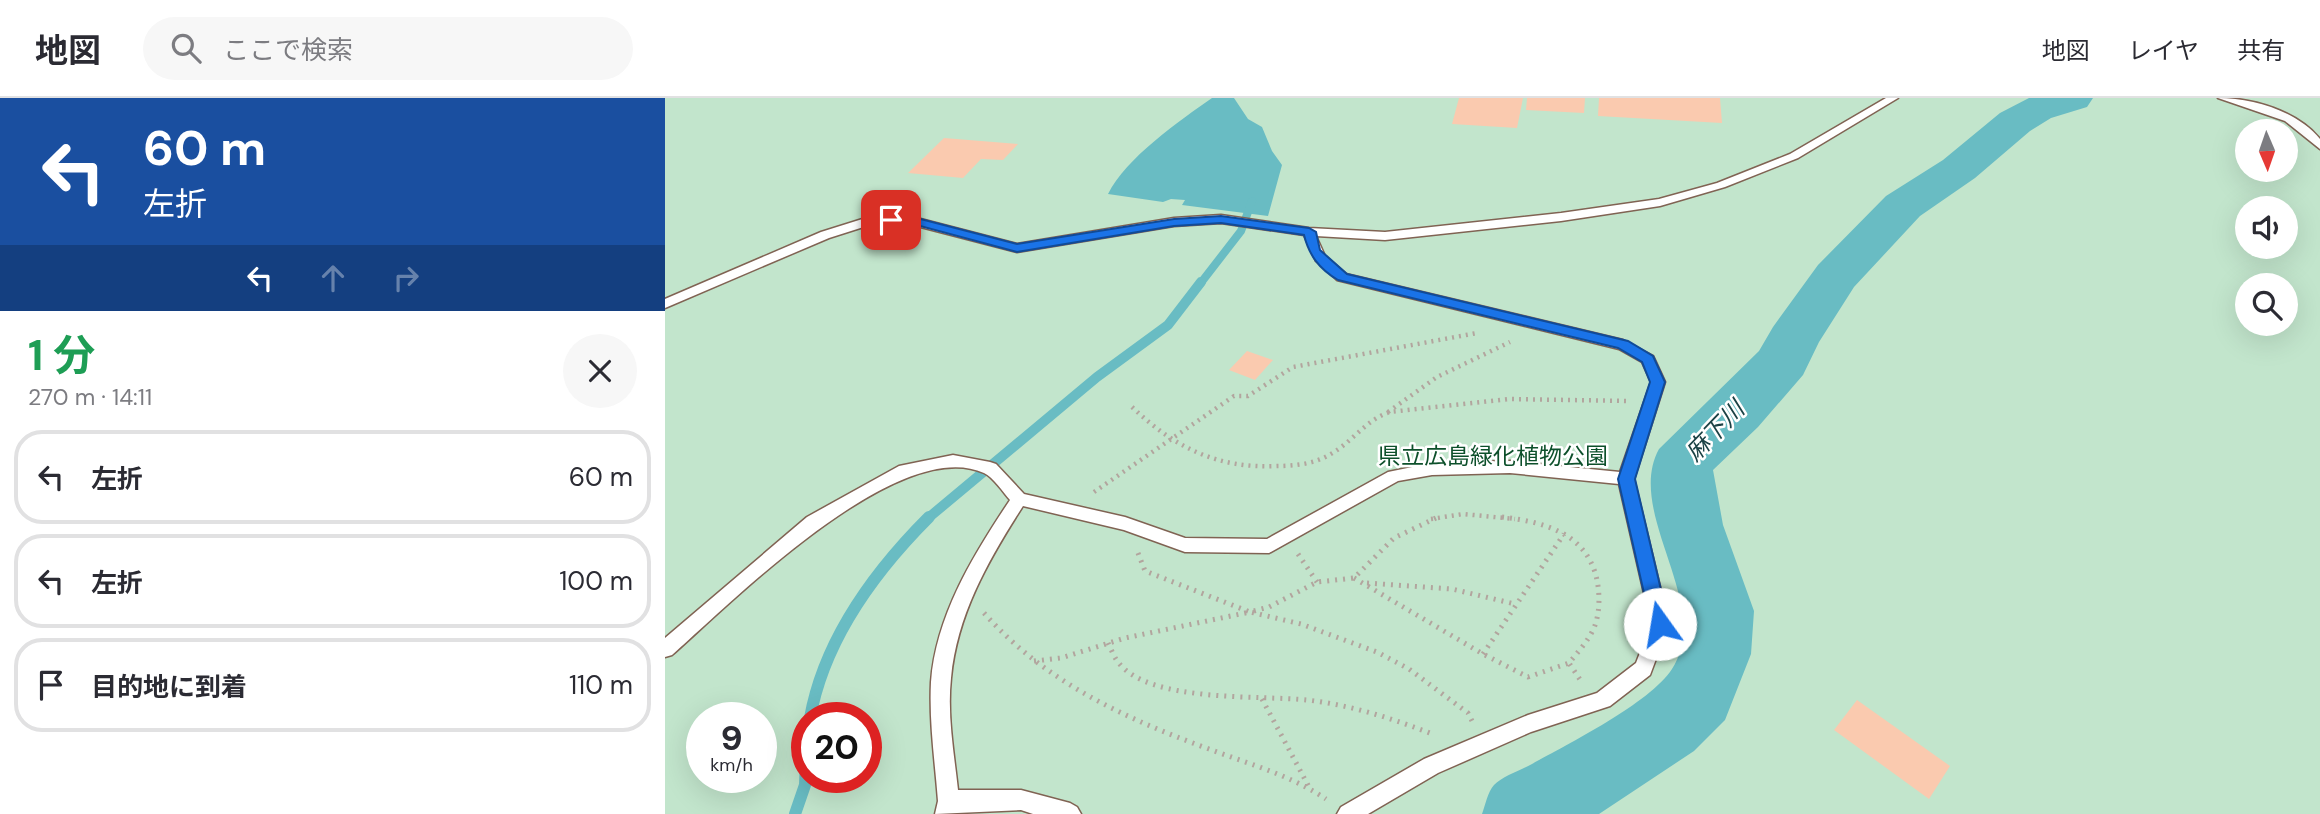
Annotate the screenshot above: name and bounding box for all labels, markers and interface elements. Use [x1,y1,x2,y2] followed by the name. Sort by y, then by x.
[143,17,633,80] search box
[35,29,101,72] text: 地図
[167,29,205,67] icon: search
[223,33,353,67] text: ここで検索
[2042,35,2090,66] text: 地図
[2128,35,2199,66] text: レイヤ
[2237,35,2285,66] text: 共有
[143,116,266,180] text: 60 m
[2235,119,2298,182] north arrow
[2235,119,2298,336] map controls
[28,126,119,217] icon: left
[143,183,207,225] text: 左折
[861,190,921,250] pin
[2235,196,2298,259] button: sound
[872,201,910,239] icon: arrive
[241,259,279,297] icon: left
[314,259,352,297] icon: ahead
[387,259,425,297] icon: right
[2235,273,2298,336] button: search
[28,328,95,383] text: 1 分
[563,334,637,408] button: close
[28,382,152,412] text: 270 m · 14:11
[1678,392,1753,467] water label: 麻下川
[1378,441,1608,471] park label: 県立広島緑化植物公園
[32,458,70,496] icon: left
[569,460,633,494] text: 60 m
[91,462,143,496] text: 左折
[32,562,70,600] icon: left
[559,564,633,598] text: 100 m
[91,566,143,600] text: 左折
[1623,587,1697,661] position arrow
[32,666,70,704] icon: arrive
[569,668,633,702] text: 110 m
[91,670,247,704] text: 目的地に到着
[791,702,882,793] speed limit sign: 20
[720,715,743,761] text: 9
[710,753,753,777] text: km/h

